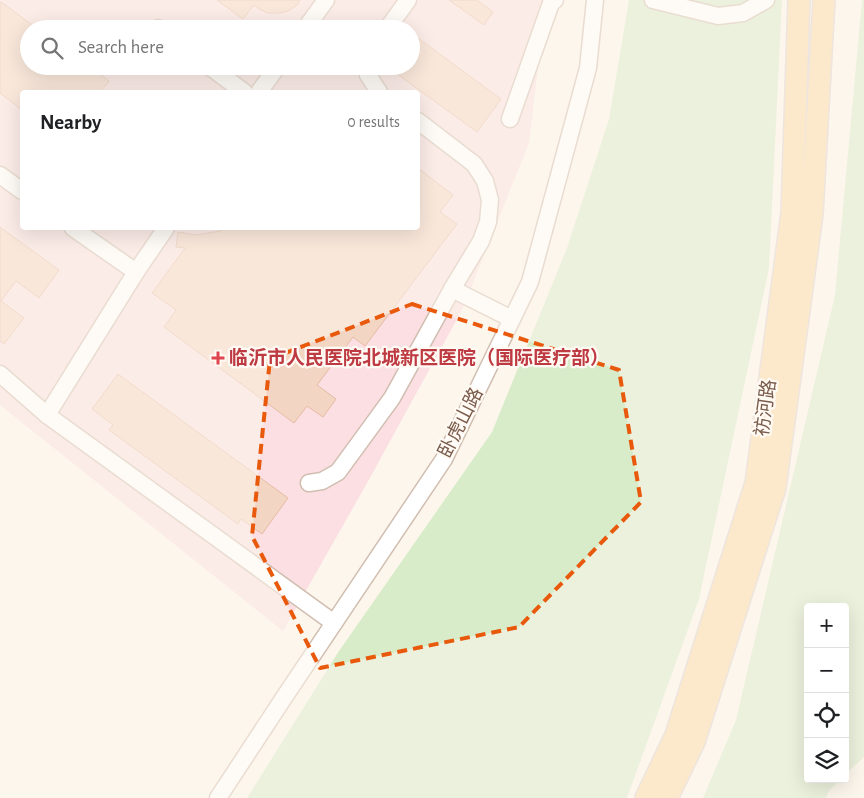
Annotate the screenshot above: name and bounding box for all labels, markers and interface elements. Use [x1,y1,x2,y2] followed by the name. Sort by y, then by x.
[20,20,420,75] search box
[38,34,66,62] icon: search
[78,38,164,57] text: Search here
[40,112,101,133] text: Nearby
[347,114,400,130] text: 0 results
[229,347,609,368] place label: 临沂市人民医院北城新区医院（国际医疗部）
[211,351,225,365] marker: 临沂市人民医院北城新区医院（国际医疗部）
[752,378,779,438] street label: 祊河路
[433,384,487,461] street label: 卧虎山路
[804,603,849,783] map controls
[804,603,849,648] button: +
[804,648,849,693] button: −
[804,693,849,738] button: locate
[804,738,849,783] button: layers

